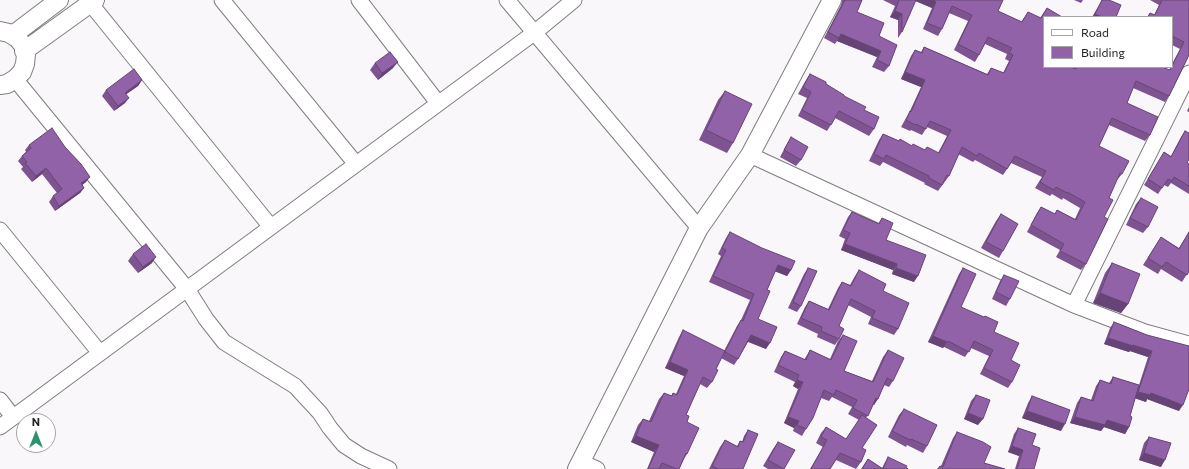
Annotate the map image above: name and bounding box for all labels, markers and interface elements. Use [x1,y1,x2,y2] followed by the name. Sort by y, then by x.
[1043,16,1173,68] legend
[1081,25,1109,39] text: Road
[1081,45,1125,59] text: Building
[16,413,56,453] north arrow
[32,415,40,428] text: N

